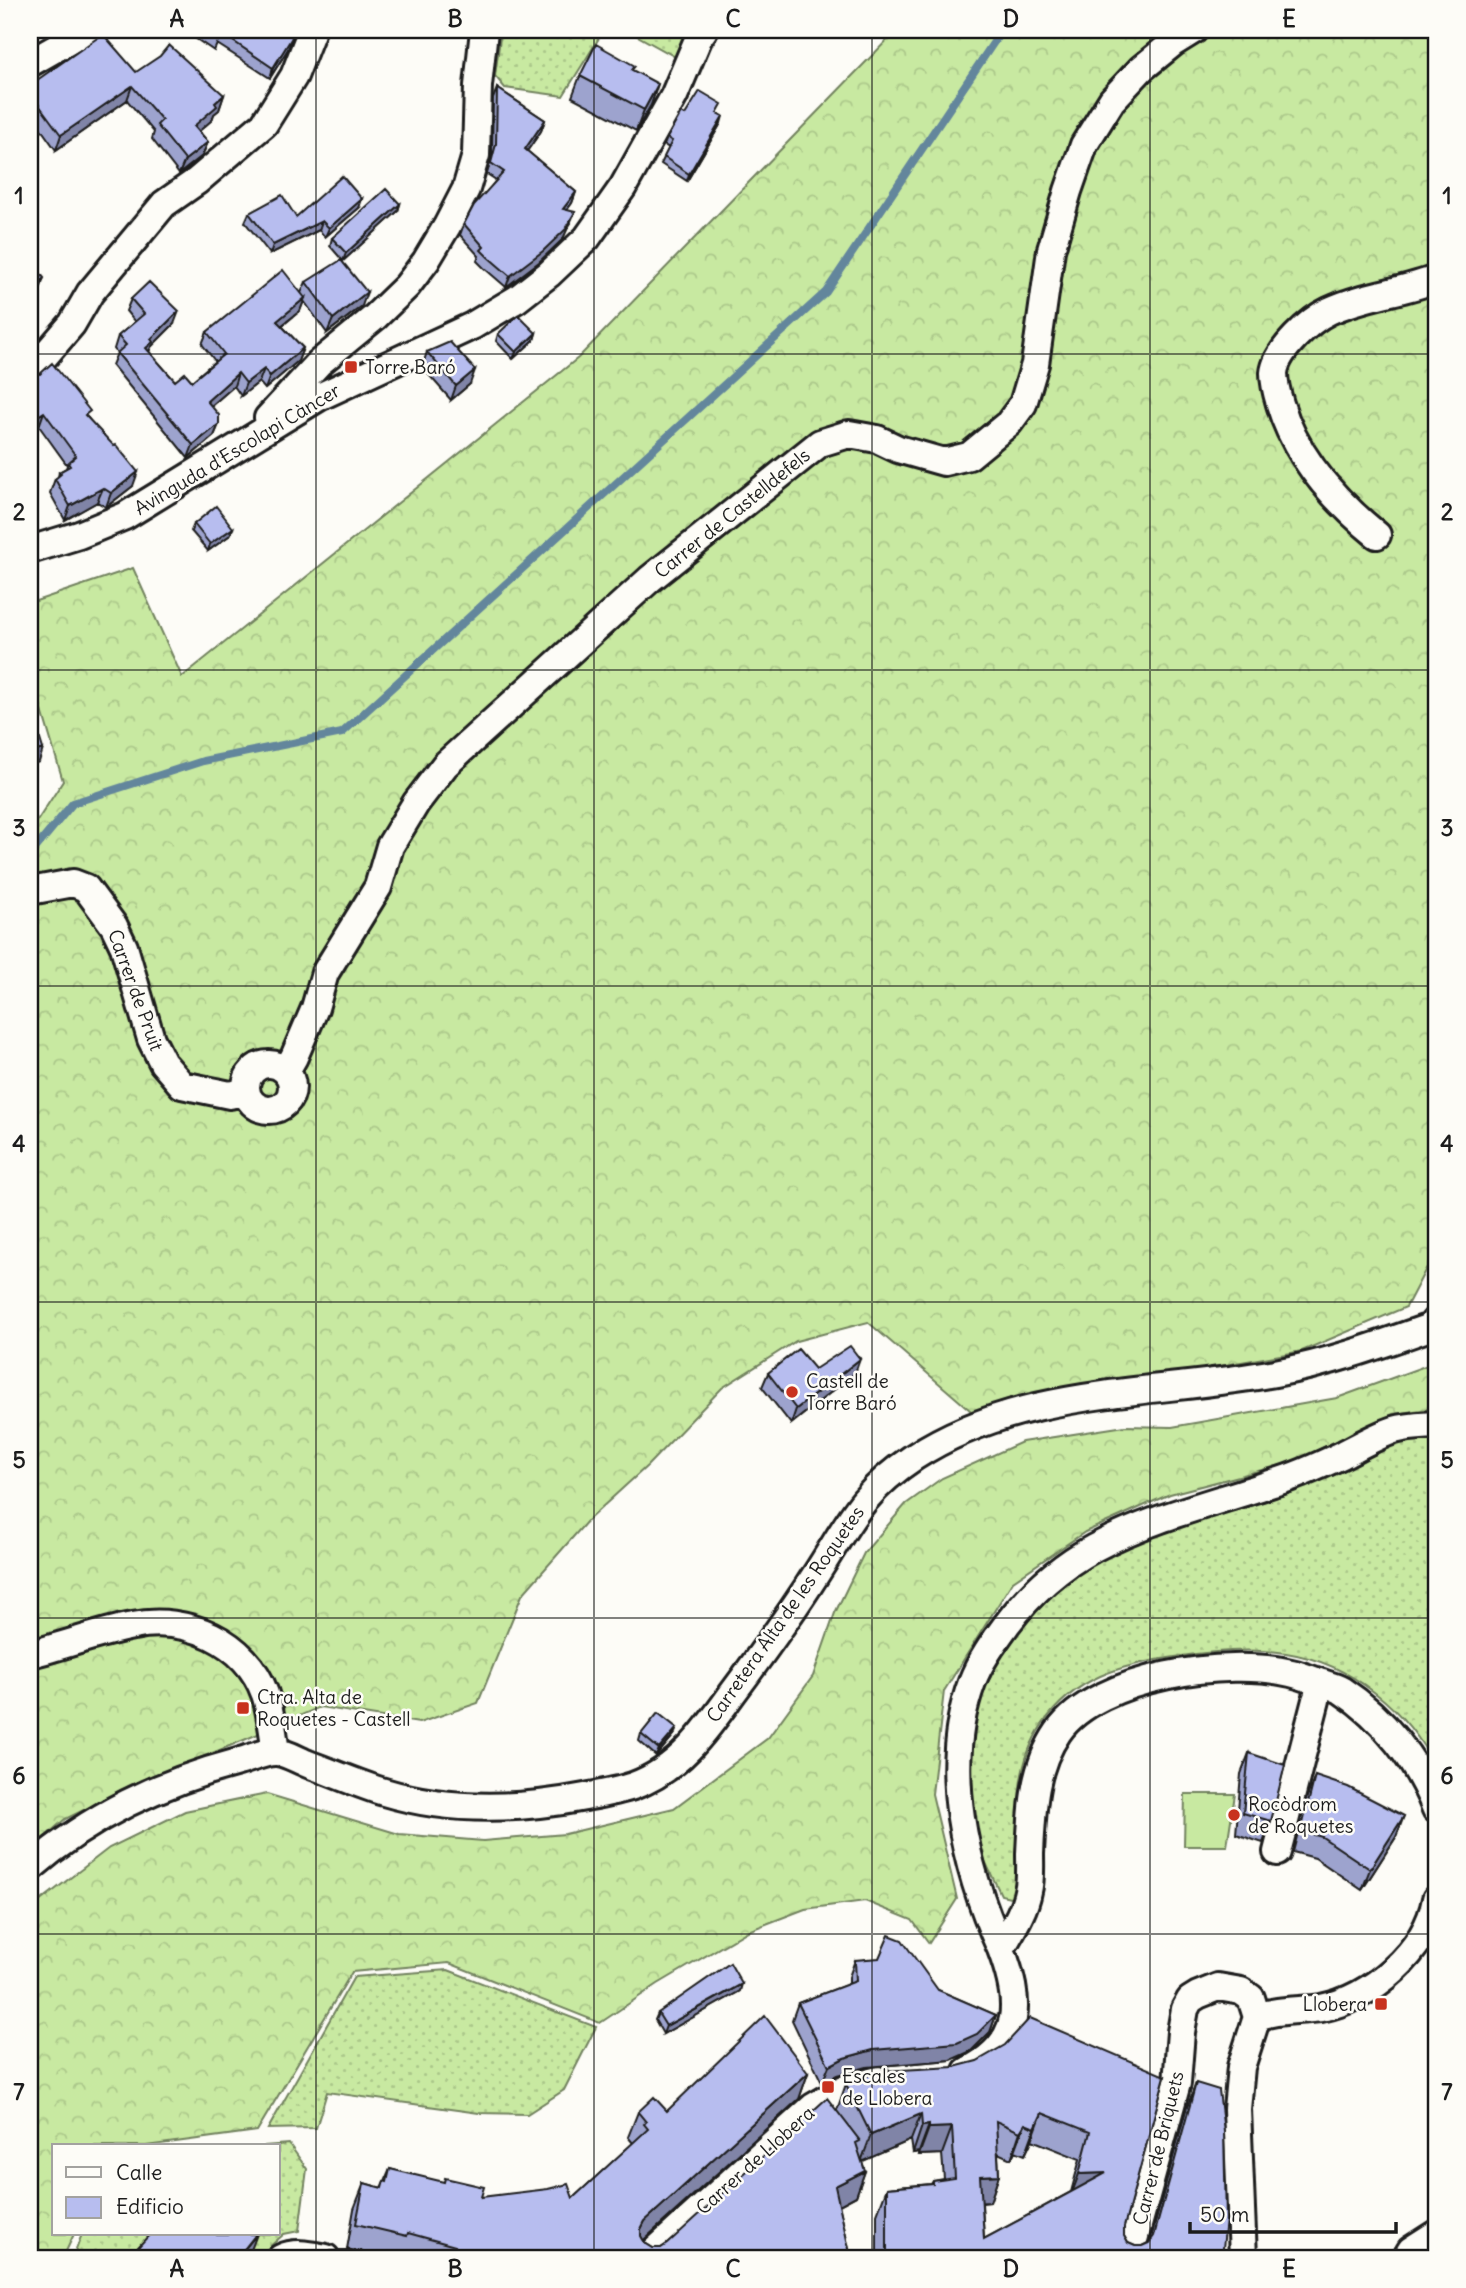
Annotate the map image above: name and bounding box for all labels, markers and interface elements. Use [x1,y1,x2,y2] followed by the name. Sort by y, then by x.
[170,4,185,33] text: A
[447,4,463,33] text: B
[725,4,741,33] text: C
[1003,4,1019,33] text: D
[1282,4,1296,33] text: E
[14,181,24,210] text: 1
[1442,181,1452,210] text: 1
[365,355,456,379] place label: Torre Baró
[343,359,359,375] marker: Torre Baró
[130,378,344,520] street label: Avinguda d'Escolapi Càncer
[649,443,815,583] street label: Carrer de Castelldefels
[13,497,26,526] text: 2
[1441,497,1454,526] text: 2
[12,813,26,842] text: 3
[1440,813,1454,842] text: 3
[103,926,169,1054] street label: Carrer de Pruit
[12,1129,26,1158] text: 4
[1440,1129,1454,1158] text: 4
[806,1369,897,1415] place label: Castell de Torre Baró
[784,1384,800,1400] marker: Castell de Torre Baró
[12,1445,26,1474] text: 5
[1440,1445,1454,1474] text: 5
[701,1501,869,1727] street label: Carretera Alta de les Roquetes
[257,1685,410,1731] place label: Ctra. Alta de Roquetes - Castell
[235,1700,251,1716] marker: Ctra. Alta de Roquetes - Castell
[12,1761,26,1790] text: 6
[1440,1761,1454,1790] text: 6
[1248,1792,1353,1838] place label: Rocòdrom de Roquetes
[1226,1807,1242,1823] marker: Rocòdrom de Roquetes
[1303,1992,1367,2016] place label: Llobera
[1373,1996,1389,2012] marker: Llobera
[842,2064,932,2110] place label: Escales de Llobera
[1127,2069,1189,2227] street label: Carrer de Briquets
[13,2077,25,2106] text: 7
[1441,2077,1453,2106] text: 7
[820,2079,836,2095] marker: Escales de Llobera
[691,2101,819,2219] street label: Carrer de Llobera
[52,2144,280,2236] legend
[116,2159,162,2186] text: Calle
[1190,2190,1396,2234] scale bar
[116,2193,184,2220] text: Edificio
[1200,2201,1249,2228] text: 50 m
[170,2254,185,2283] text: A
[447,2254,463,2283] text: B
[725,2254,741,2283] text: C
[1003,2254,1019,2283] text: D
[1282,2254,1296,2283] text: E

